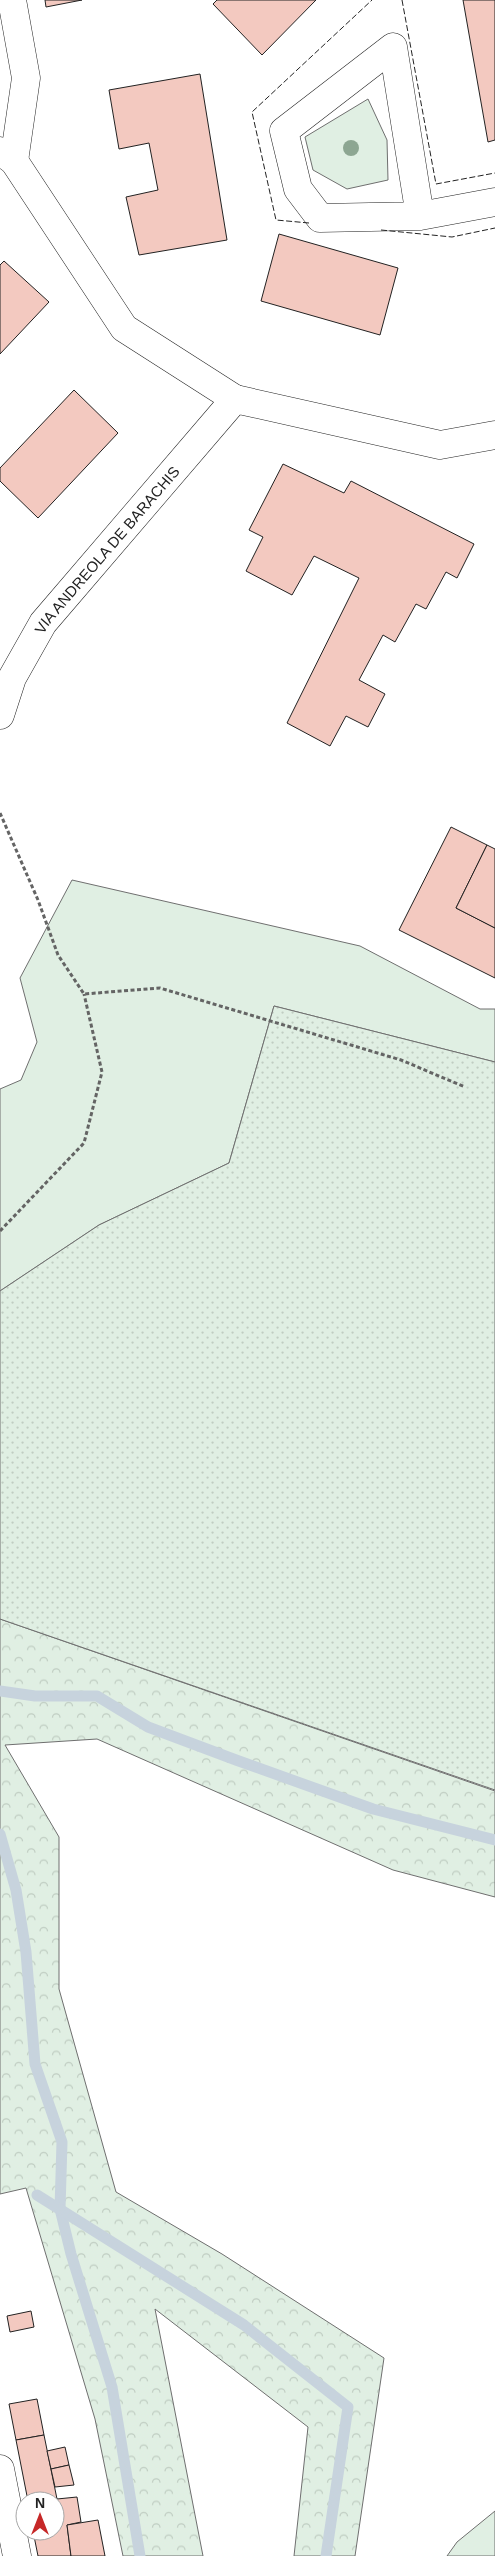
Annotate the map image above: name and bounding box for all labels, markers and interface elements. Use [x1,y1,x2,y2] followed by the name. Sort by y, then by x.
[31,462,182,636] street label: VIA ANDREOLA DE BARACHIS
[15,2491,65,2541] north arrow
[35,2495,45,2511] text: N

